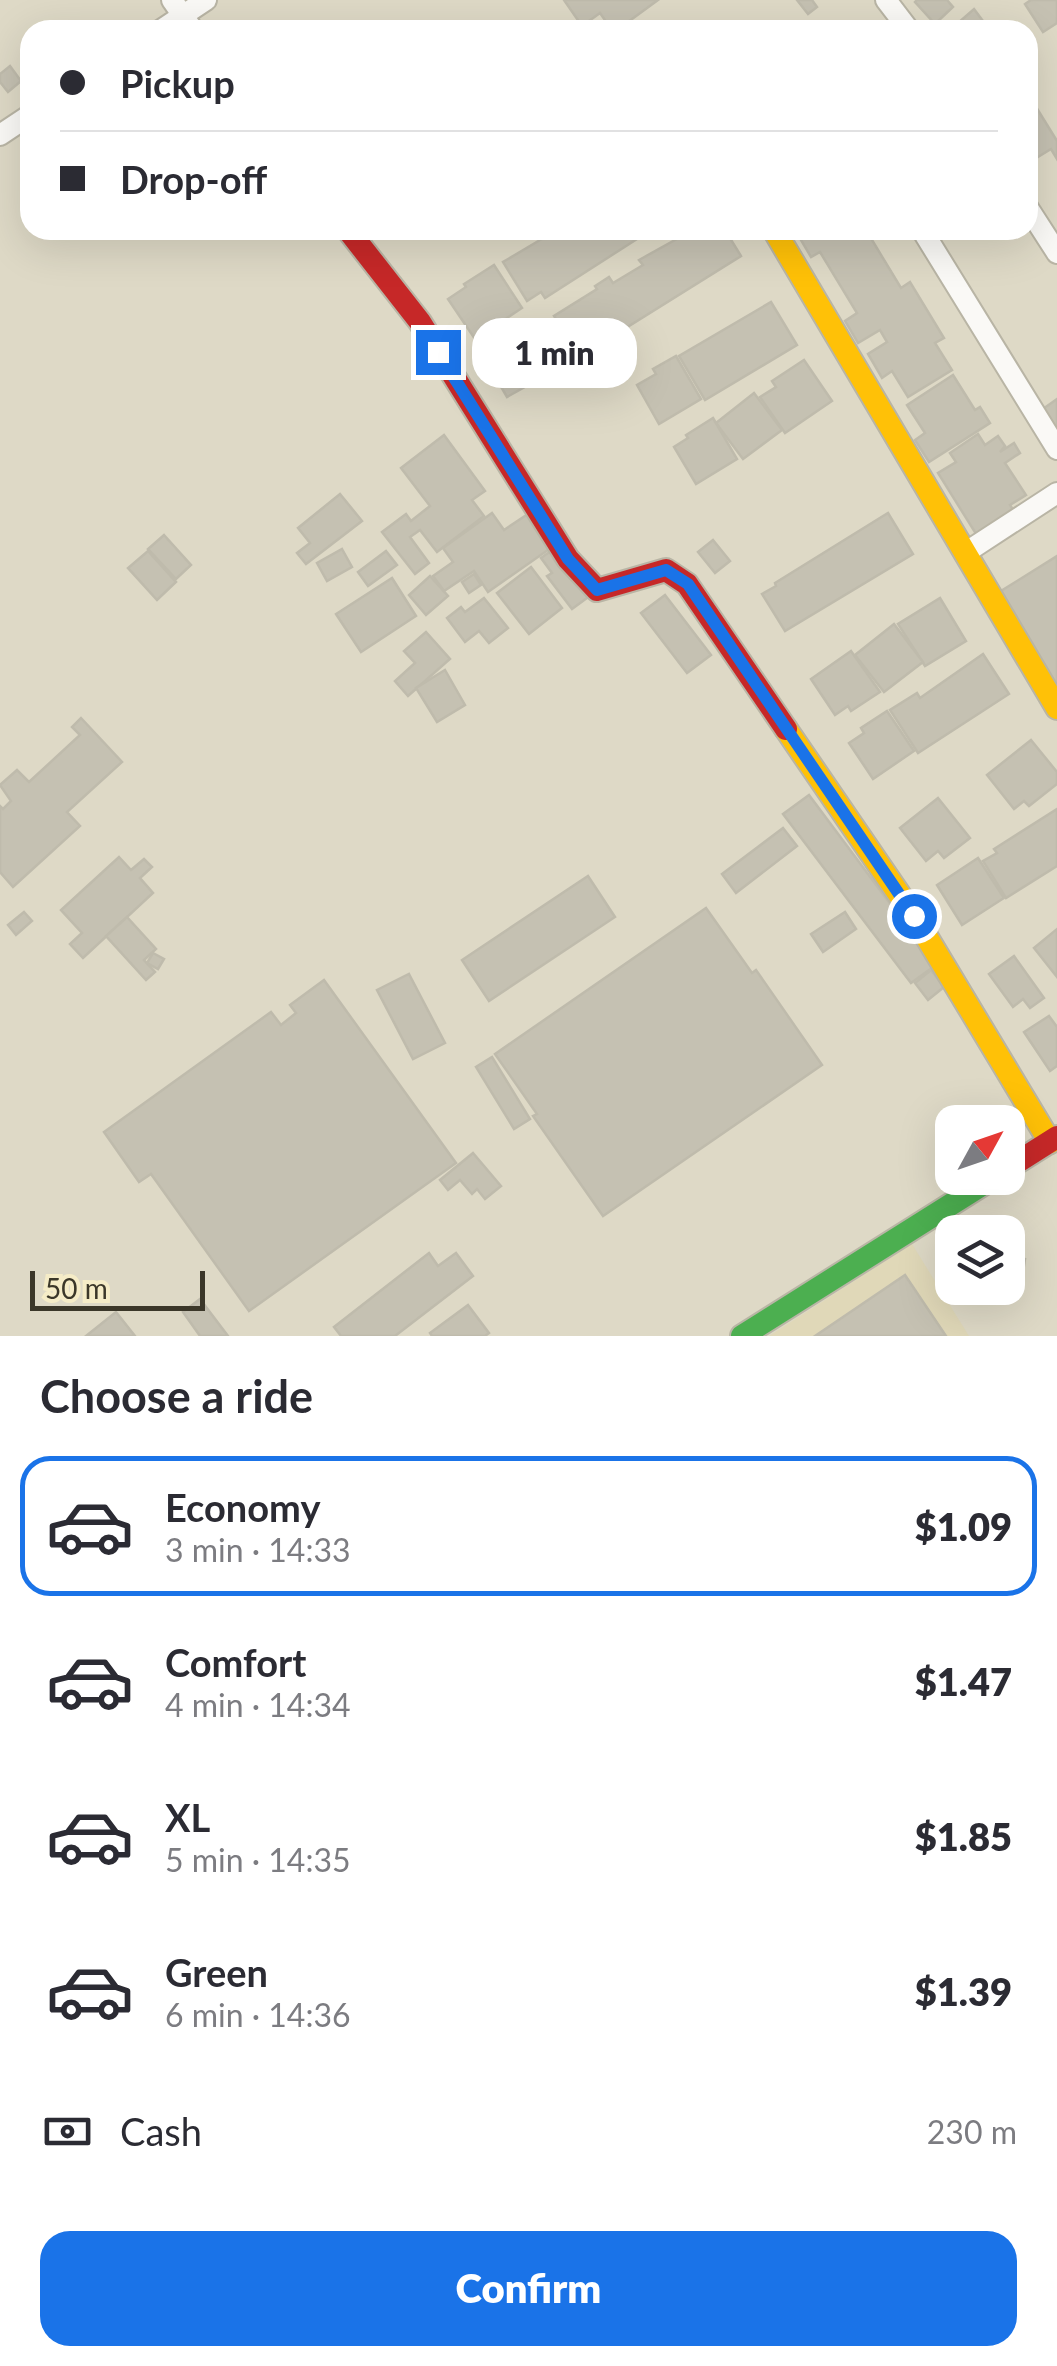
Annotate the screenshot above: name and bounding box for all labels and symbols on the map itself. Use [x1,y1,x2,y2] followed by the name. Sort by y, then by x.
[473,317,638,387] callout: 1 min
[416,330,461,375] route end
[892,894,937,939] route start
[935,1105,1025,1195] north arrow
[30,1266,205,1310] scale bar

